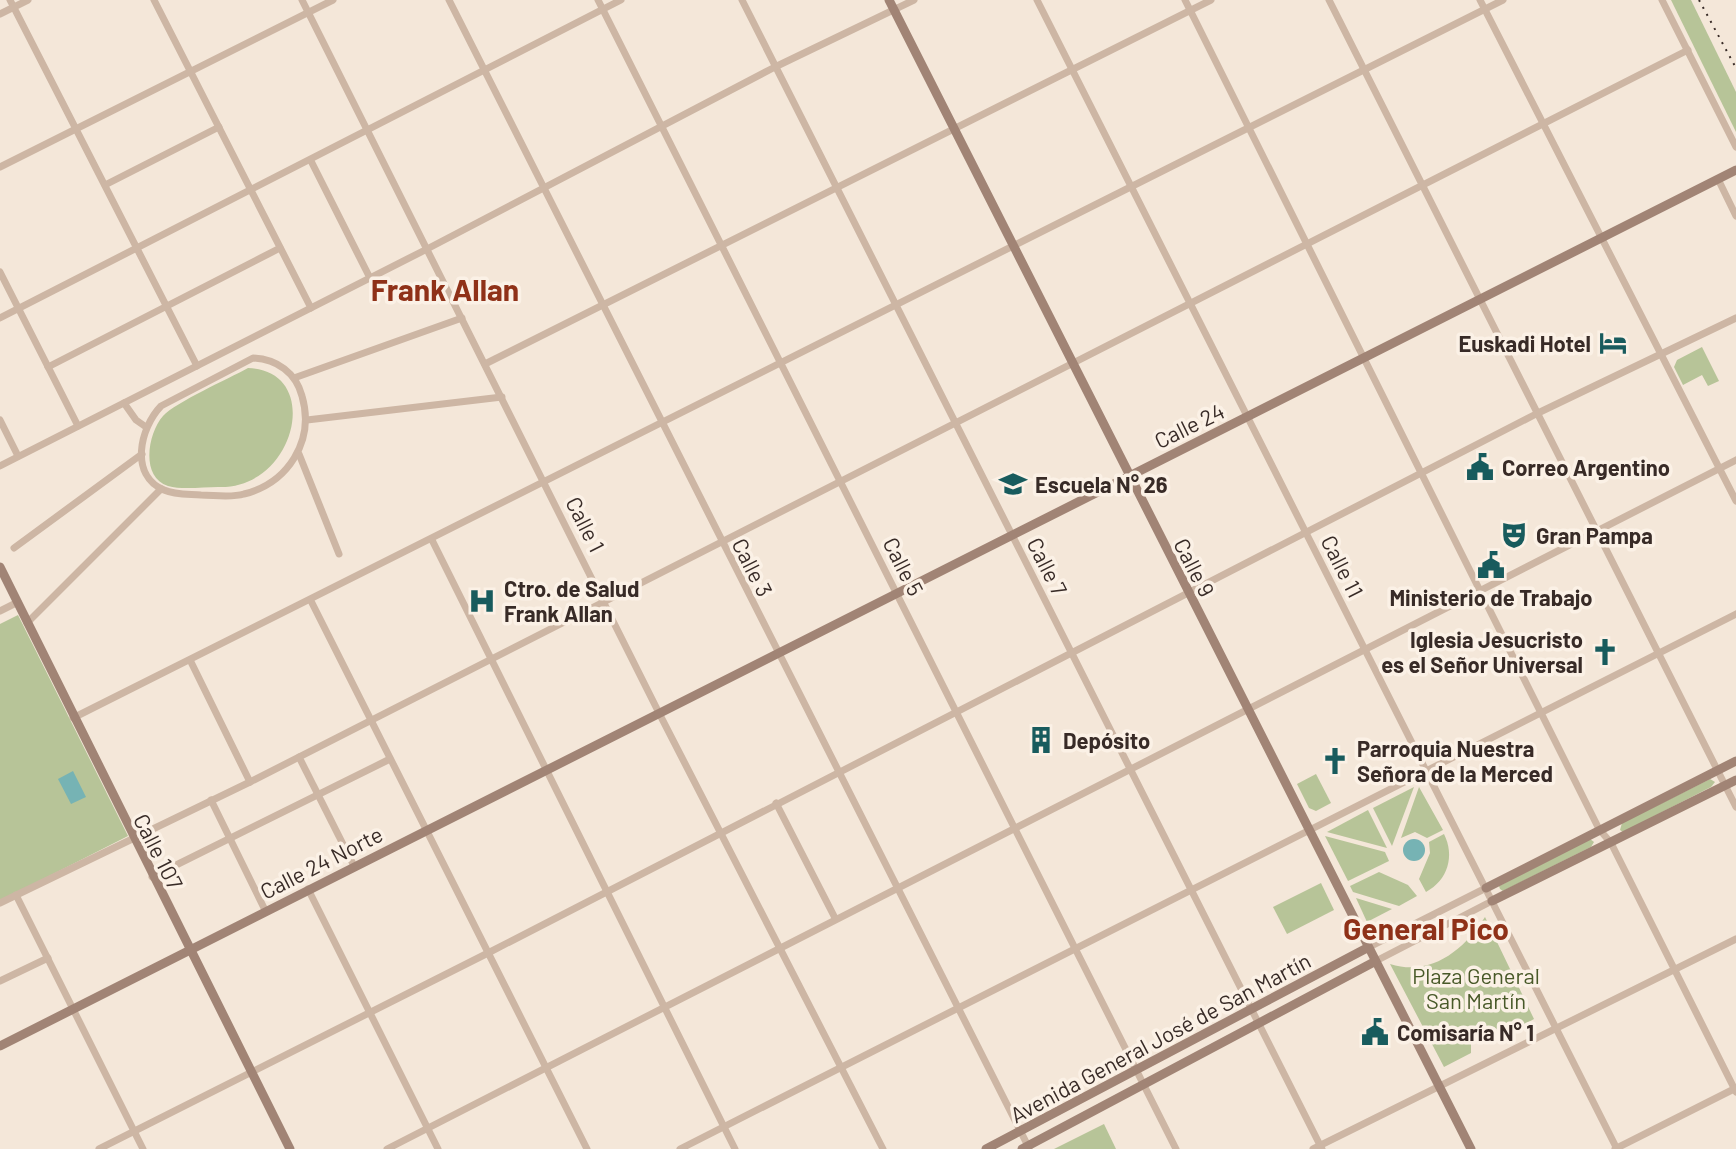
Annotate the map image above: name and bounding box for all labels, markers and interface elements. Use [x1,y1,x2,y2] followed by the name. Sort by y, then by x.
[371,271,519,307] district label: Frank Allan
[1598,328,1628,358] hotel icon: Euskadi Hotel
[1458,330,1591,356] place label: Euskadi Hotel
[1150,397,1228,453] street label: Calle 24
[1465,452,1495,482] public building icon: Correo Argentino
[1502,454,1670,480] place label: Correo Argentino
[998,469,1028,499] school or university icon: Escuela N° 26
[1035,471,1168,497] place label: Escuela N° 26
[561,492,611,556] street label: Calle 1
[1499,520,1529,550] theatre icon: Gran Pampa
[1536,522,1653,548] place label: Gran Pampa
[1316,531,1370,601] street label: Calle 11
[878,532,930,600] street label: Calle 5
[727,533,779,601] street label: Calle 3
[1023,533,1073,599] street label: Calle 7
[1169,533,1221,601] street label: Calle 9
[1476,550,1506,580] public building icon: Ministerio de Trabajo
[504,575,639,626] place label: Ctro. de Salud Frank Allan
[1389,584,1593,610] place label: Ministerio de Trabajo
[467,586,497,616] hospital icon: Ctro. de Salud Frank Allan
[1381,626,1583,677] place label: Iglesia Jesucristo es el Señor Universal
[1590,637,1620,667] church icon: Iglesia Jesucristo es el Señor Universal
[1026,725,1056,755] building icon: Depósito
[1063,727,1150,753] place label: Depósito
[1357,735,1553,786] place label: Parroquia Nuestra Señora de la Merced
[1320,746,1350,776] church icon: Parroquia Nuestra Señora de la Merced
[129,809,189,893] street label: Calle 107
[256,820,386,904] street label: Calle 24 Norte
[1343,910,1509,946] district label: General Pico
[1005,947,1315,1127] street label: Avenida General José de San Martín
[1412,962,1540,1013] park label: Plaza General San Martín
[1360,1017,1390,1047] public building icon: Comisaría N° 1
[1397,1019,1534,1045] place label: Comisaría N° 1

